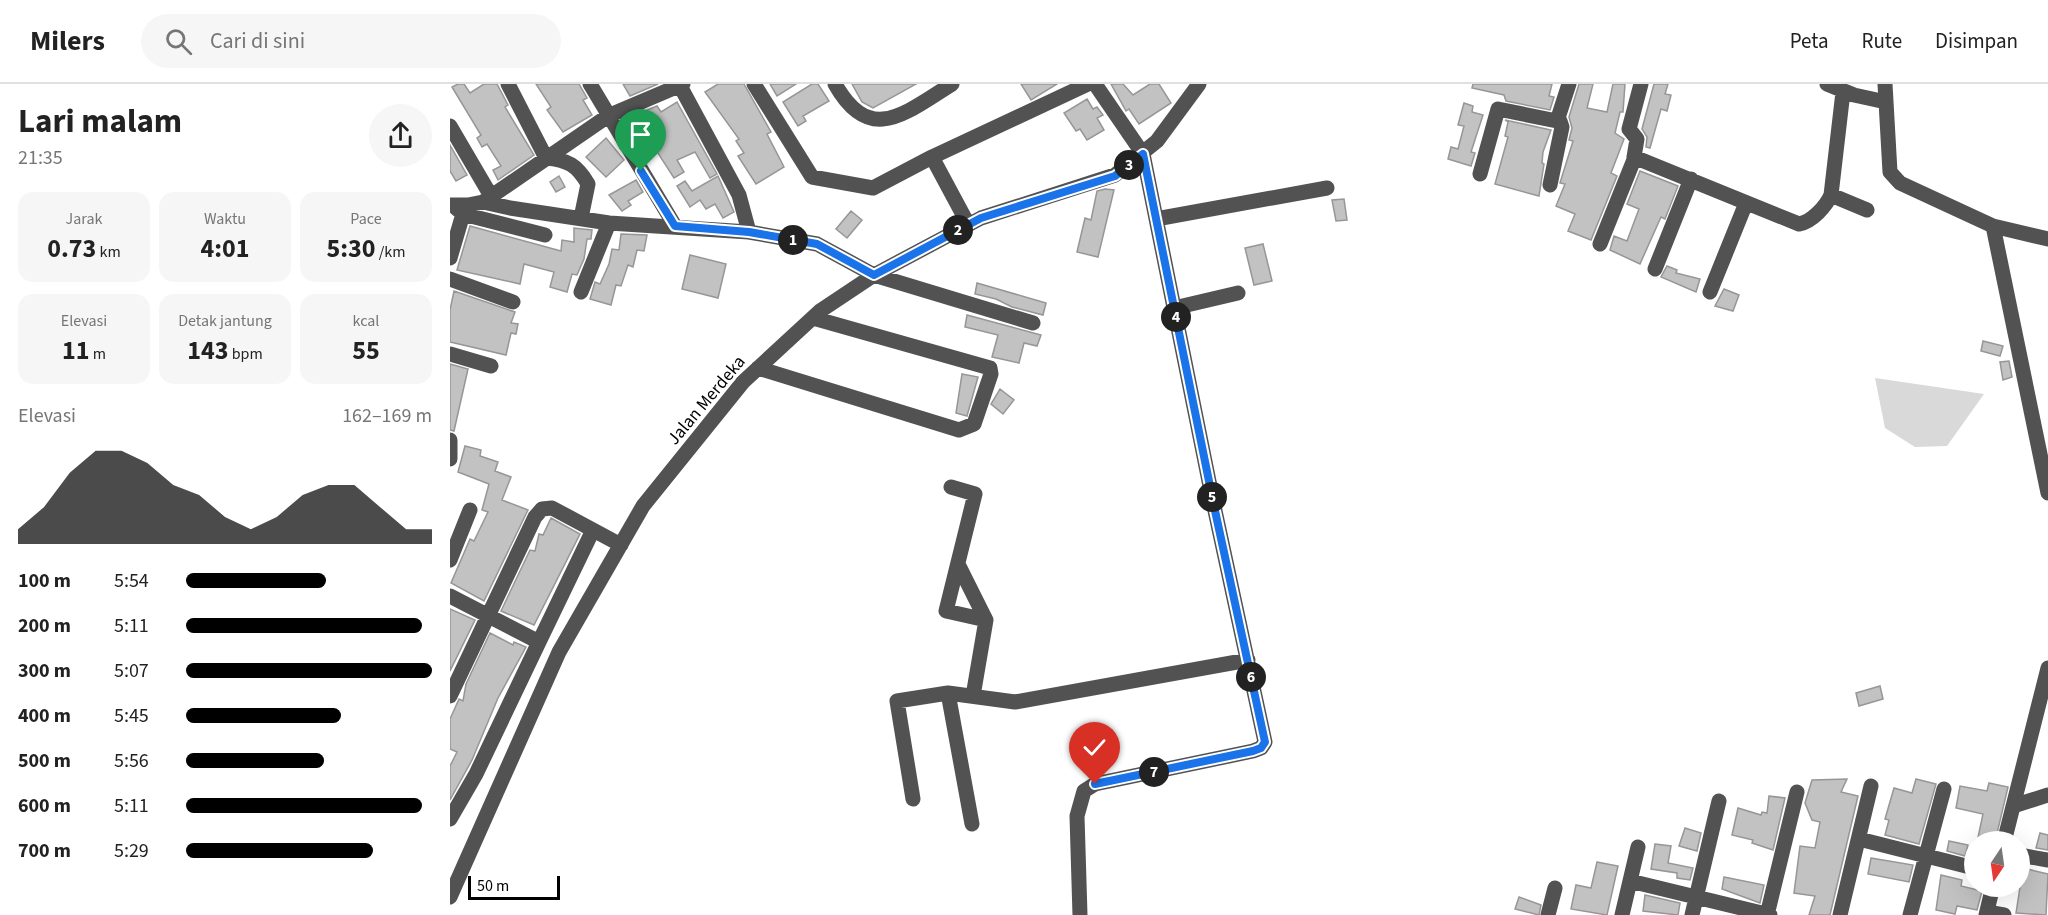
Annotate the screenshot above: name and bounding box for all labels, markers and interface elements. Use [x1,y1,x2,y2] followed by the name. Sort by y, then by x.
[141,14,561,68] search box
[30,21,105,61] text: Milers
[162,25,195,58] icon: search
[210,25,305,57] text: Cari di sini
[1790,26,1828,56] text: Peta
[1861,26,1902,56] text: Rute
[1935,26,2018,56] text: Disimpan
[18,98,182,145] text: Lari malam
[369,104,432,167] button: share
[615,109,666,171] pin
[624,118,657,151] icon: arrive
[18,144,63,172] text: 21:35
[1114,150,1144,180] pin: 3
[1125,154,1133,176] text: 3
[66,208,102,230] text: Jarak
[204,208,246,230] text: Waktu
[350,208,382,230] text: Pace
[943,215,973,245] pin: 2
[954,219,962,241] text: 2
[778,225,808,255] pin: 1
[789,229,797,251] text: 1
[47,230,96,267] text: 0.73
[201,230,249,267] text: 4:01
[327,230,376,267] text: 5:30
[96,241,121,263] text: km
[376,241,405,263] text: /km
[1161,302,1191,332] pin: 4
[1172,306,1180,328] text: 4
[61,310,107,332] text: Elevasi
[178,310,272,332] text: Detak jantung
[353,310,379,332] text: kcal
[62,332,90,369] text: 11
[187,332,228,369] text: 143
[352,332,380,369] text: 55
[90,343,106,365] text: m
[228,343,263,365] text: bpm
[662,350,751,450] street label: Jalan Merdeka
[18,402,76,430] text: Elevasi
[342,402,432,430] text: 162–169 m
[1197,482,1227,512] pin: 5
[1208,486,1216,508] text: 5
[18,567,71,595] text: 100 m
[114,567,149,595] text: 5:54
[18,612,71,640] text: 200 m
[114,612,149,640] text: 5:11
[18,657,71,685] text: 300 m
[114,657,149,685] text: 5:07
[1236,662,1266,692] pin: 6
[1247,666,1255,688] text: 6
[18,702,71,730] text: 400 m
[114,702,149,730] text: 5:45
[1069,722,1120,784] pin
[1078,731,1111,764] icon: check
[18,747,71,775] text: 500 m
[114,747,149,775] text: 5:56
[1139,757,1169,787] pin: 7
[1150,761,1158,783] text: 7
[18,792,71,820] text: 600 m
[114,792,149,820] text: 5:11
[1964,831,2030,897] north arrow
[1964,831,2030,897] map controls
[18,837,71,865] text: 700 m
[114,837,149,865] text: 5:29
[468,873,560,900] scale bar
[477,875,509,897] text: 50 m

